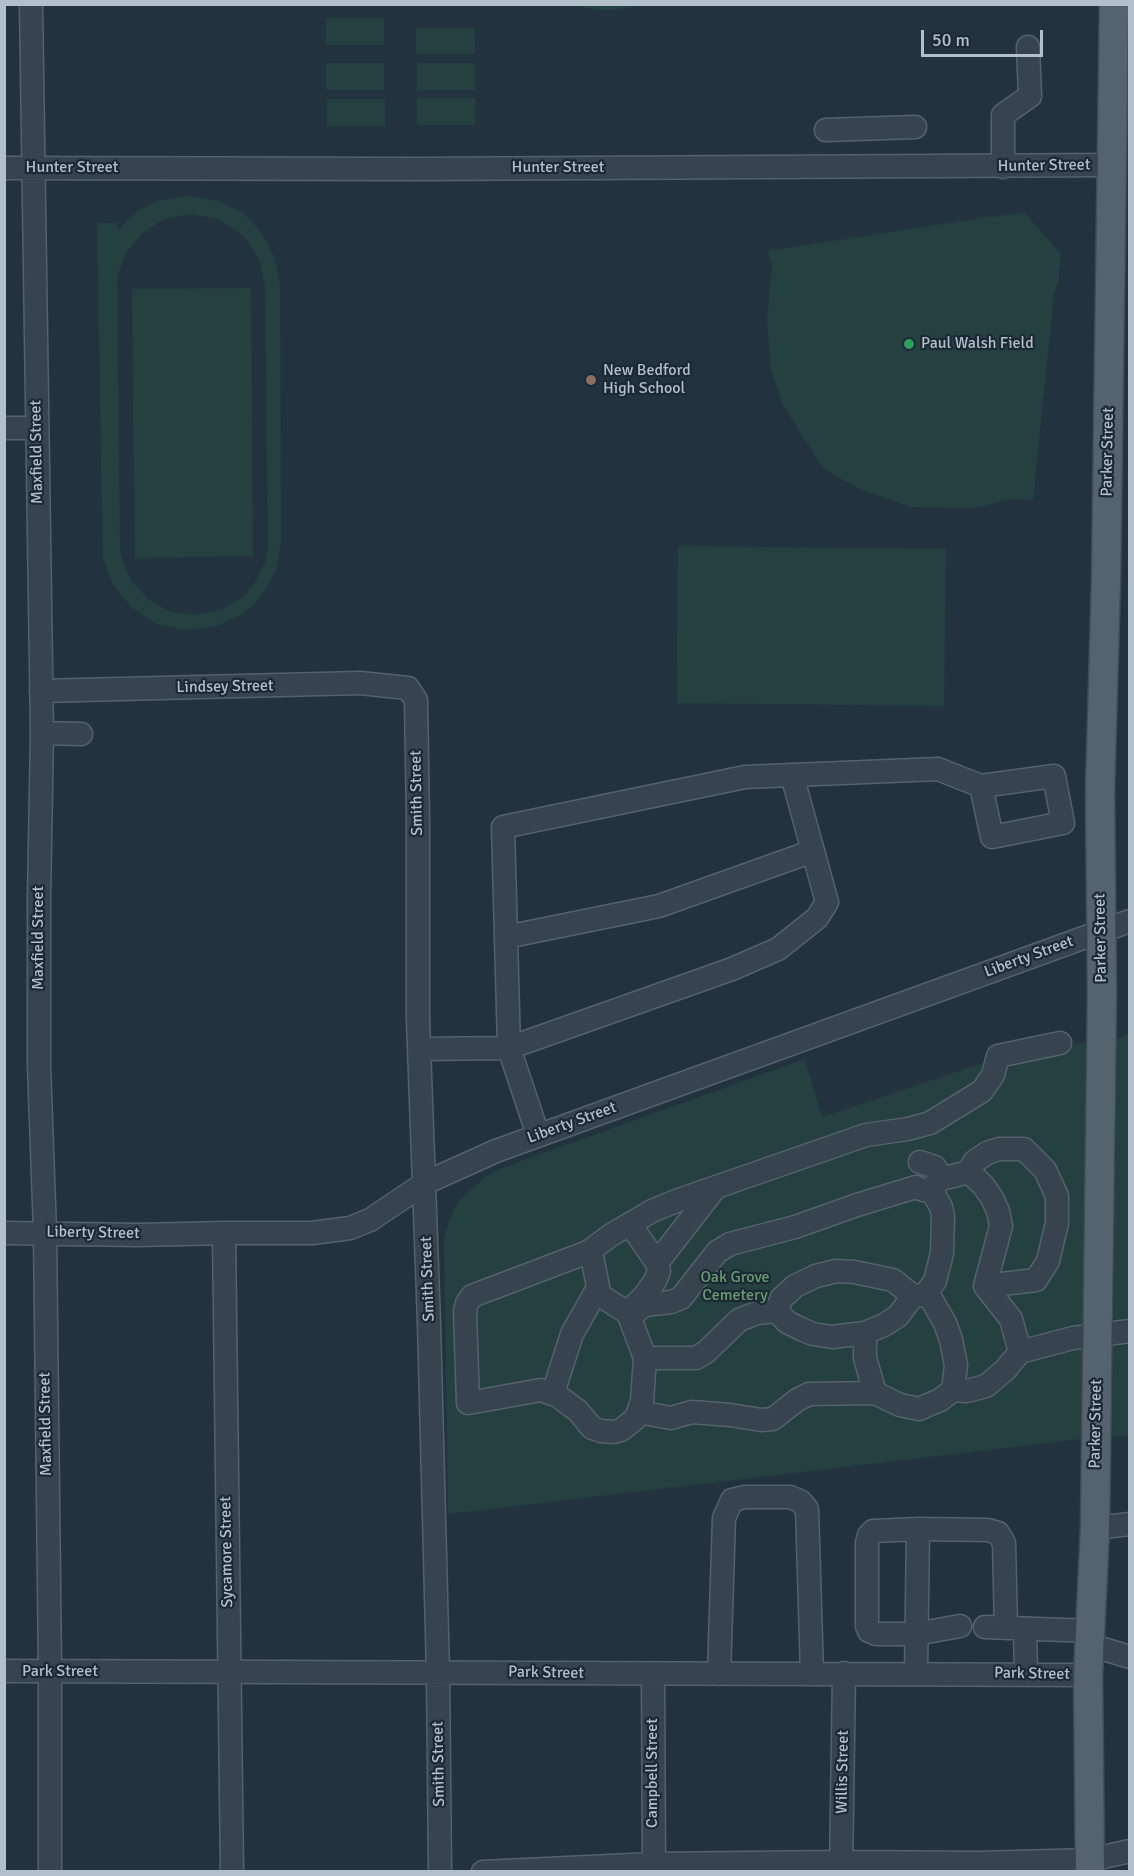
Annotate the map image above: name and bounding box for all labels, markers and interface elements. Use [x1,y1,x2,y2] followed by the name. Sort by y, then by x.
[924,18,1046,56] scale bar
[932,29,970,51] text: 50 m
[997,156,1091,176] street label: Hunter Street
[26,158,118,178] street label: Hunter Street
[512,158,604,178] street label: Hunter Street
[921,334,1034,354] place label: Paul Walsh Field
[902,337,916,351] marker: Paul Walsh Field
[603,361,691,399] place label: New Bedford High School
[584,373,598,387] marker: New Bedford High School
[26,400,48,504] street label: Maxfield Street
[1098,407,1118,497] street label: Parker Street
[176,677,274,697] street label: Lindsey Street
[407,750,427,836] street label: Smith Street
[29,886,49,990] street label: Maxfield Street
[1091,893,1111,983] street label: Parker Street
[982,932,1076,982] street label: Liberty Street
[525,1098,619,1148] street label: Liberty Street
[46,1223,140,1243] street label: Liberty Street
[417,1236,439,1322] street label: Smith Street
[700,1268,770,1306] park label: Oak Grove Cemetery
[35,1372,57,1476] street label: Maxfield Street
[1086,1379,1106,1469] street label: Parker Street
[216,1496,238,1608] street label: Sycamore Street
[22,1662,98,1682] street label: Park Street
[508,1663,584,1683] street label: Park Street
[994,1664,1070,1684] street label: Park Street
[643,1718,663,1828] street label: Campbell Street
[429,1721,449,1807] street label: Smith Street
[833,1730,853,1814] street label: Willis Street

